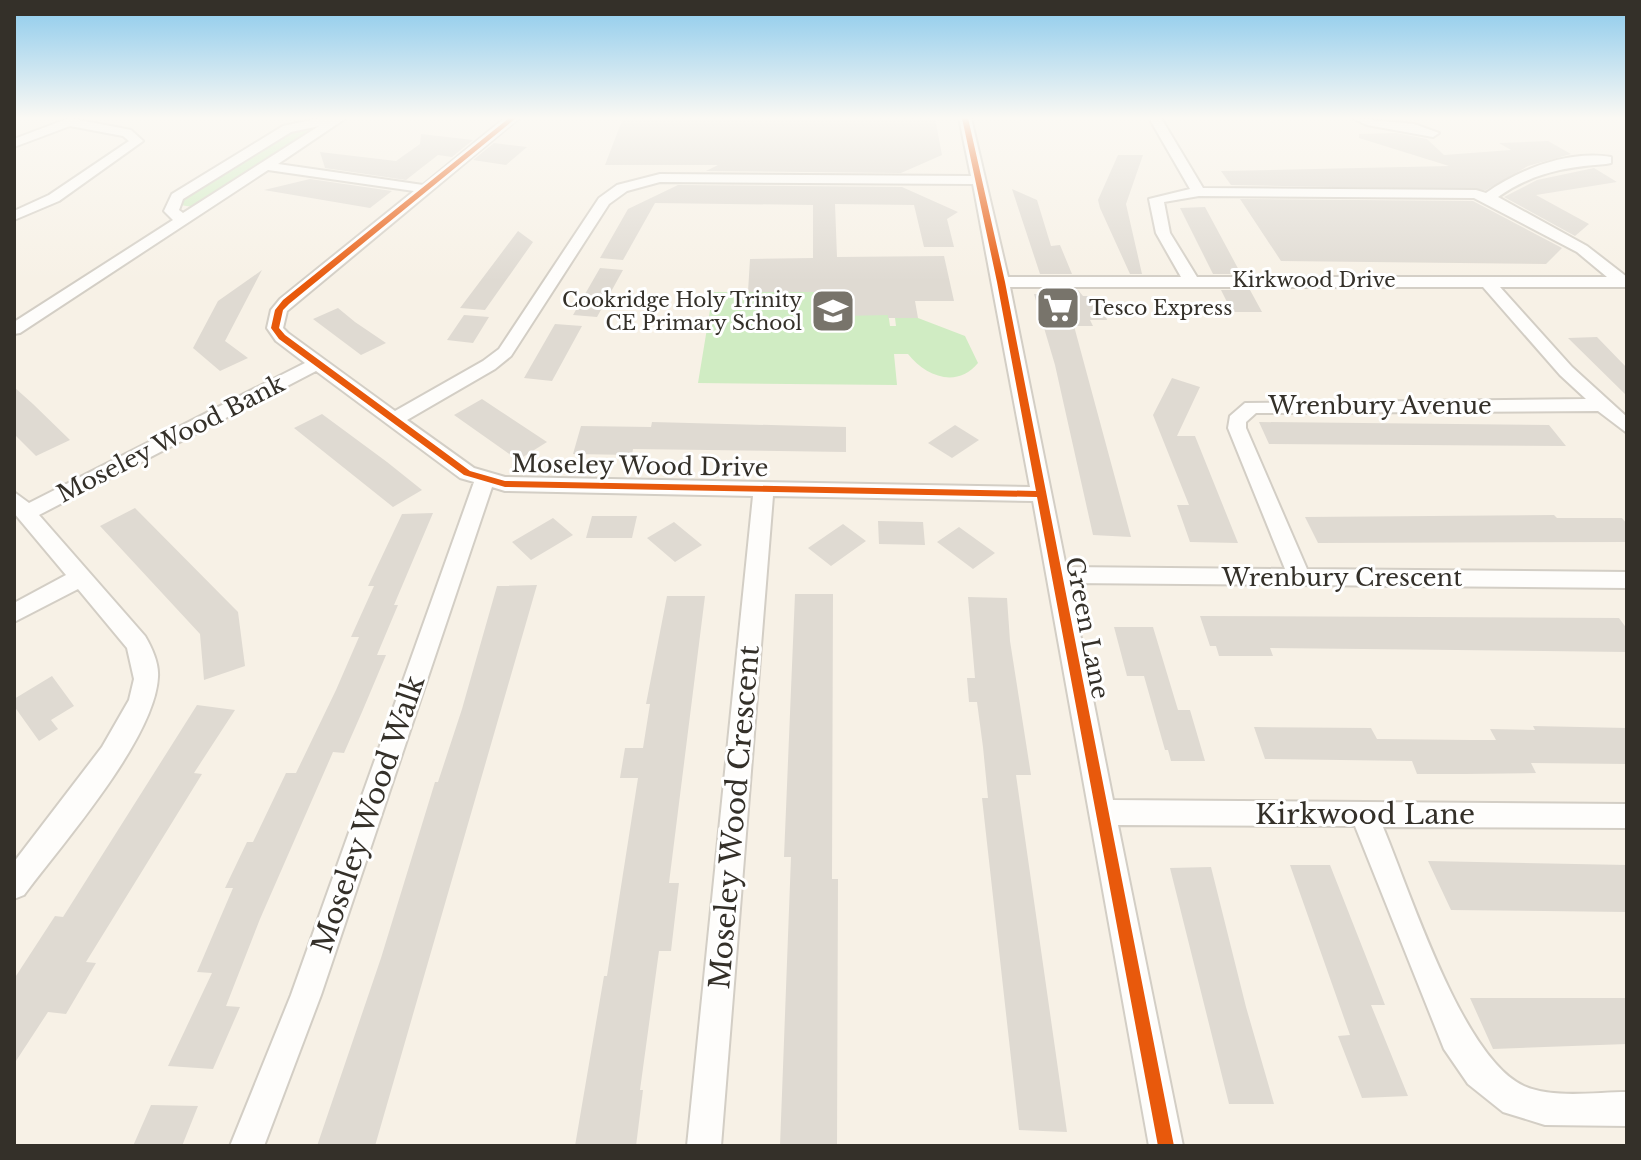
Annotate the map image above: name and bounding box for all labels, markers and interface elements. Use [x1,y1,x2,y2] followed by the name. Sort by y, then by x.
[1232,268,1396,292] street label: Kirkwood Drive
[1034,284,1082,332] supermarket icon: Tesco Express
[809,287,857,335] school or university icon: Cookridge Holy Trinity CE Primary School
[562,288,802,335] place label: Cookridge Holy Trinity CE Primary School
[1089,296,1232,320] place label: Tesco Express
[52,368,290,509] street label: Moseley Wood Bank
[1267,391,1492,420] street label: Wrenbury Avenue
[511,449,769,482] street label: Moseley Wood Drive
[1060,554,1115,701] street label: Green Lane
[1221,563,1462,592] street label: Wrenbury Crescent
[702,643,767,990] street label: Moseley Wood Crescent
[305,670,433,957] street label: Moseley Wood Walk
[1255,797,1475,832] street label: Kirkwood Lane

